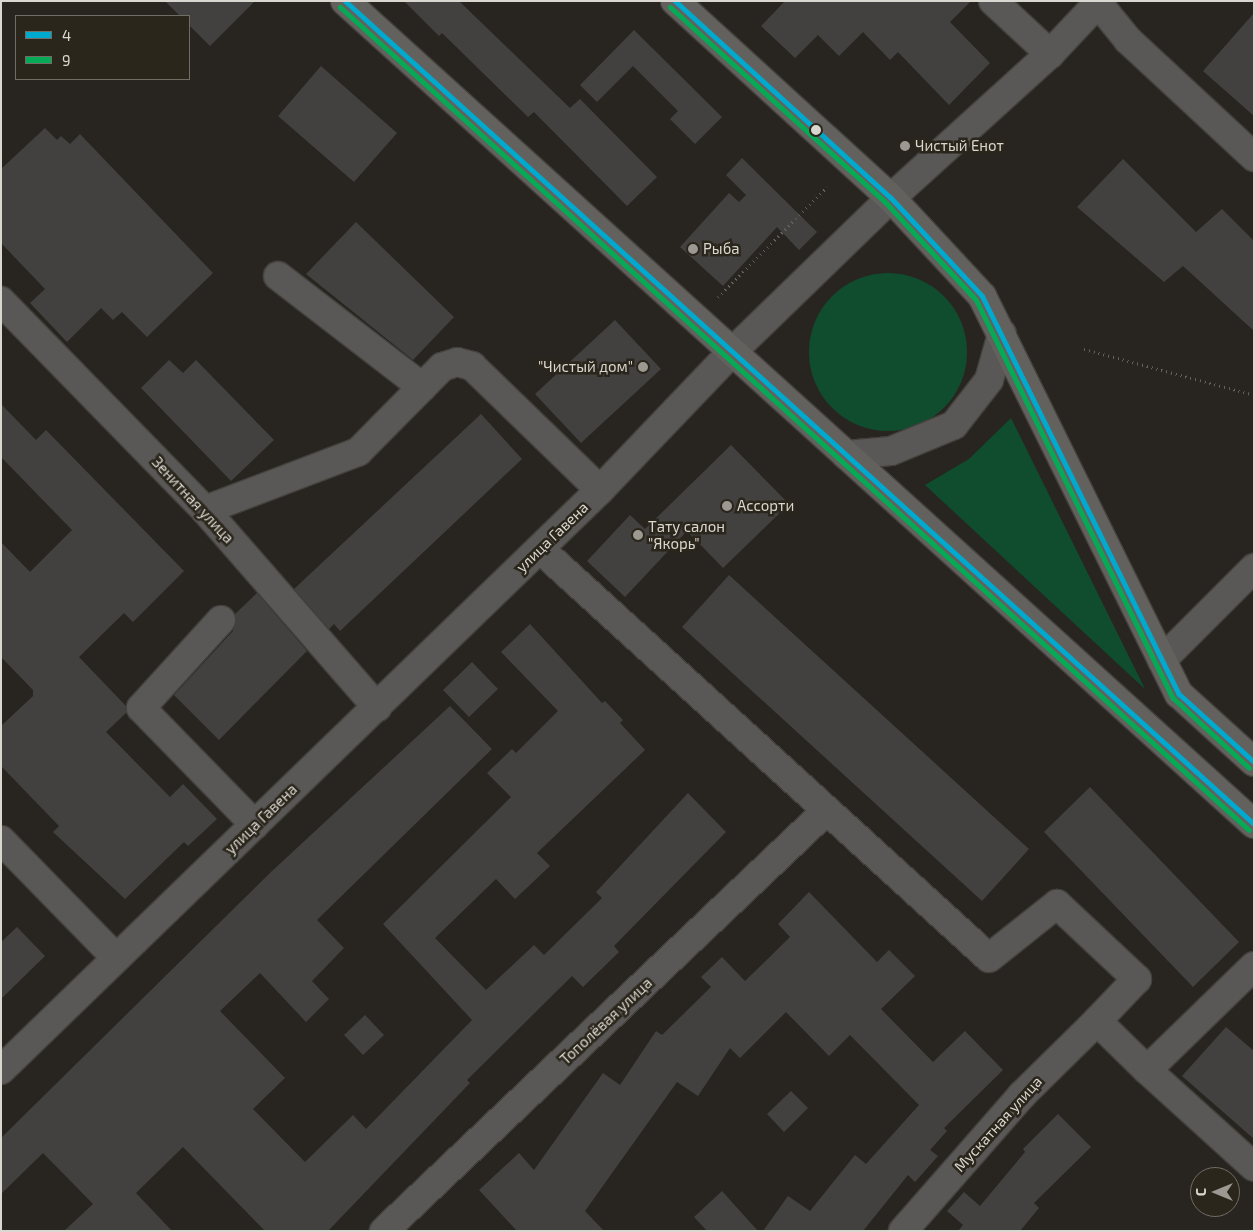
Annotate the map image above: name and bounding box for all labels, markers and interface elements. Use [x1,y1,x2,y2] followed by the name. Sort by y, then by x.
[15,15,190,80] legend
[62,26,71,44] text: 4
[62,51,71,69] text: 9
[811,125,821,135] unlabelled marker
[915,137,1004,155] place label: Чистый Енот
[899,140,911,152] marker: Чистый Енот
[703,240,740,258] place label: Рыба
[687,243,699,255] marker: Рыба
[538,358,633,376] place label: "Чистый дом"
[637,361,649,373] marker: "Чистый дом"
[148,453,238,547] street label: Зенитная улица
[737,497,794,515] place label: Ассорти
[512,498,592,576] street label: улица Гавена
[721,500,733,512] marker: Ассорти
[648,517,725,552] place label: Тату салон "Якорь"
[632,529,644,541] marker: Тату салон "Якорь"
[221,780,301,858] street label: улица Гавена
[556,974,656,1068] street label: Тополёвая улица
[950,1072,1046,1176] street label: Мускатная улица
[1190,1167,1240,1217] north arrow
[1192,1188,1209,1196] text: С

